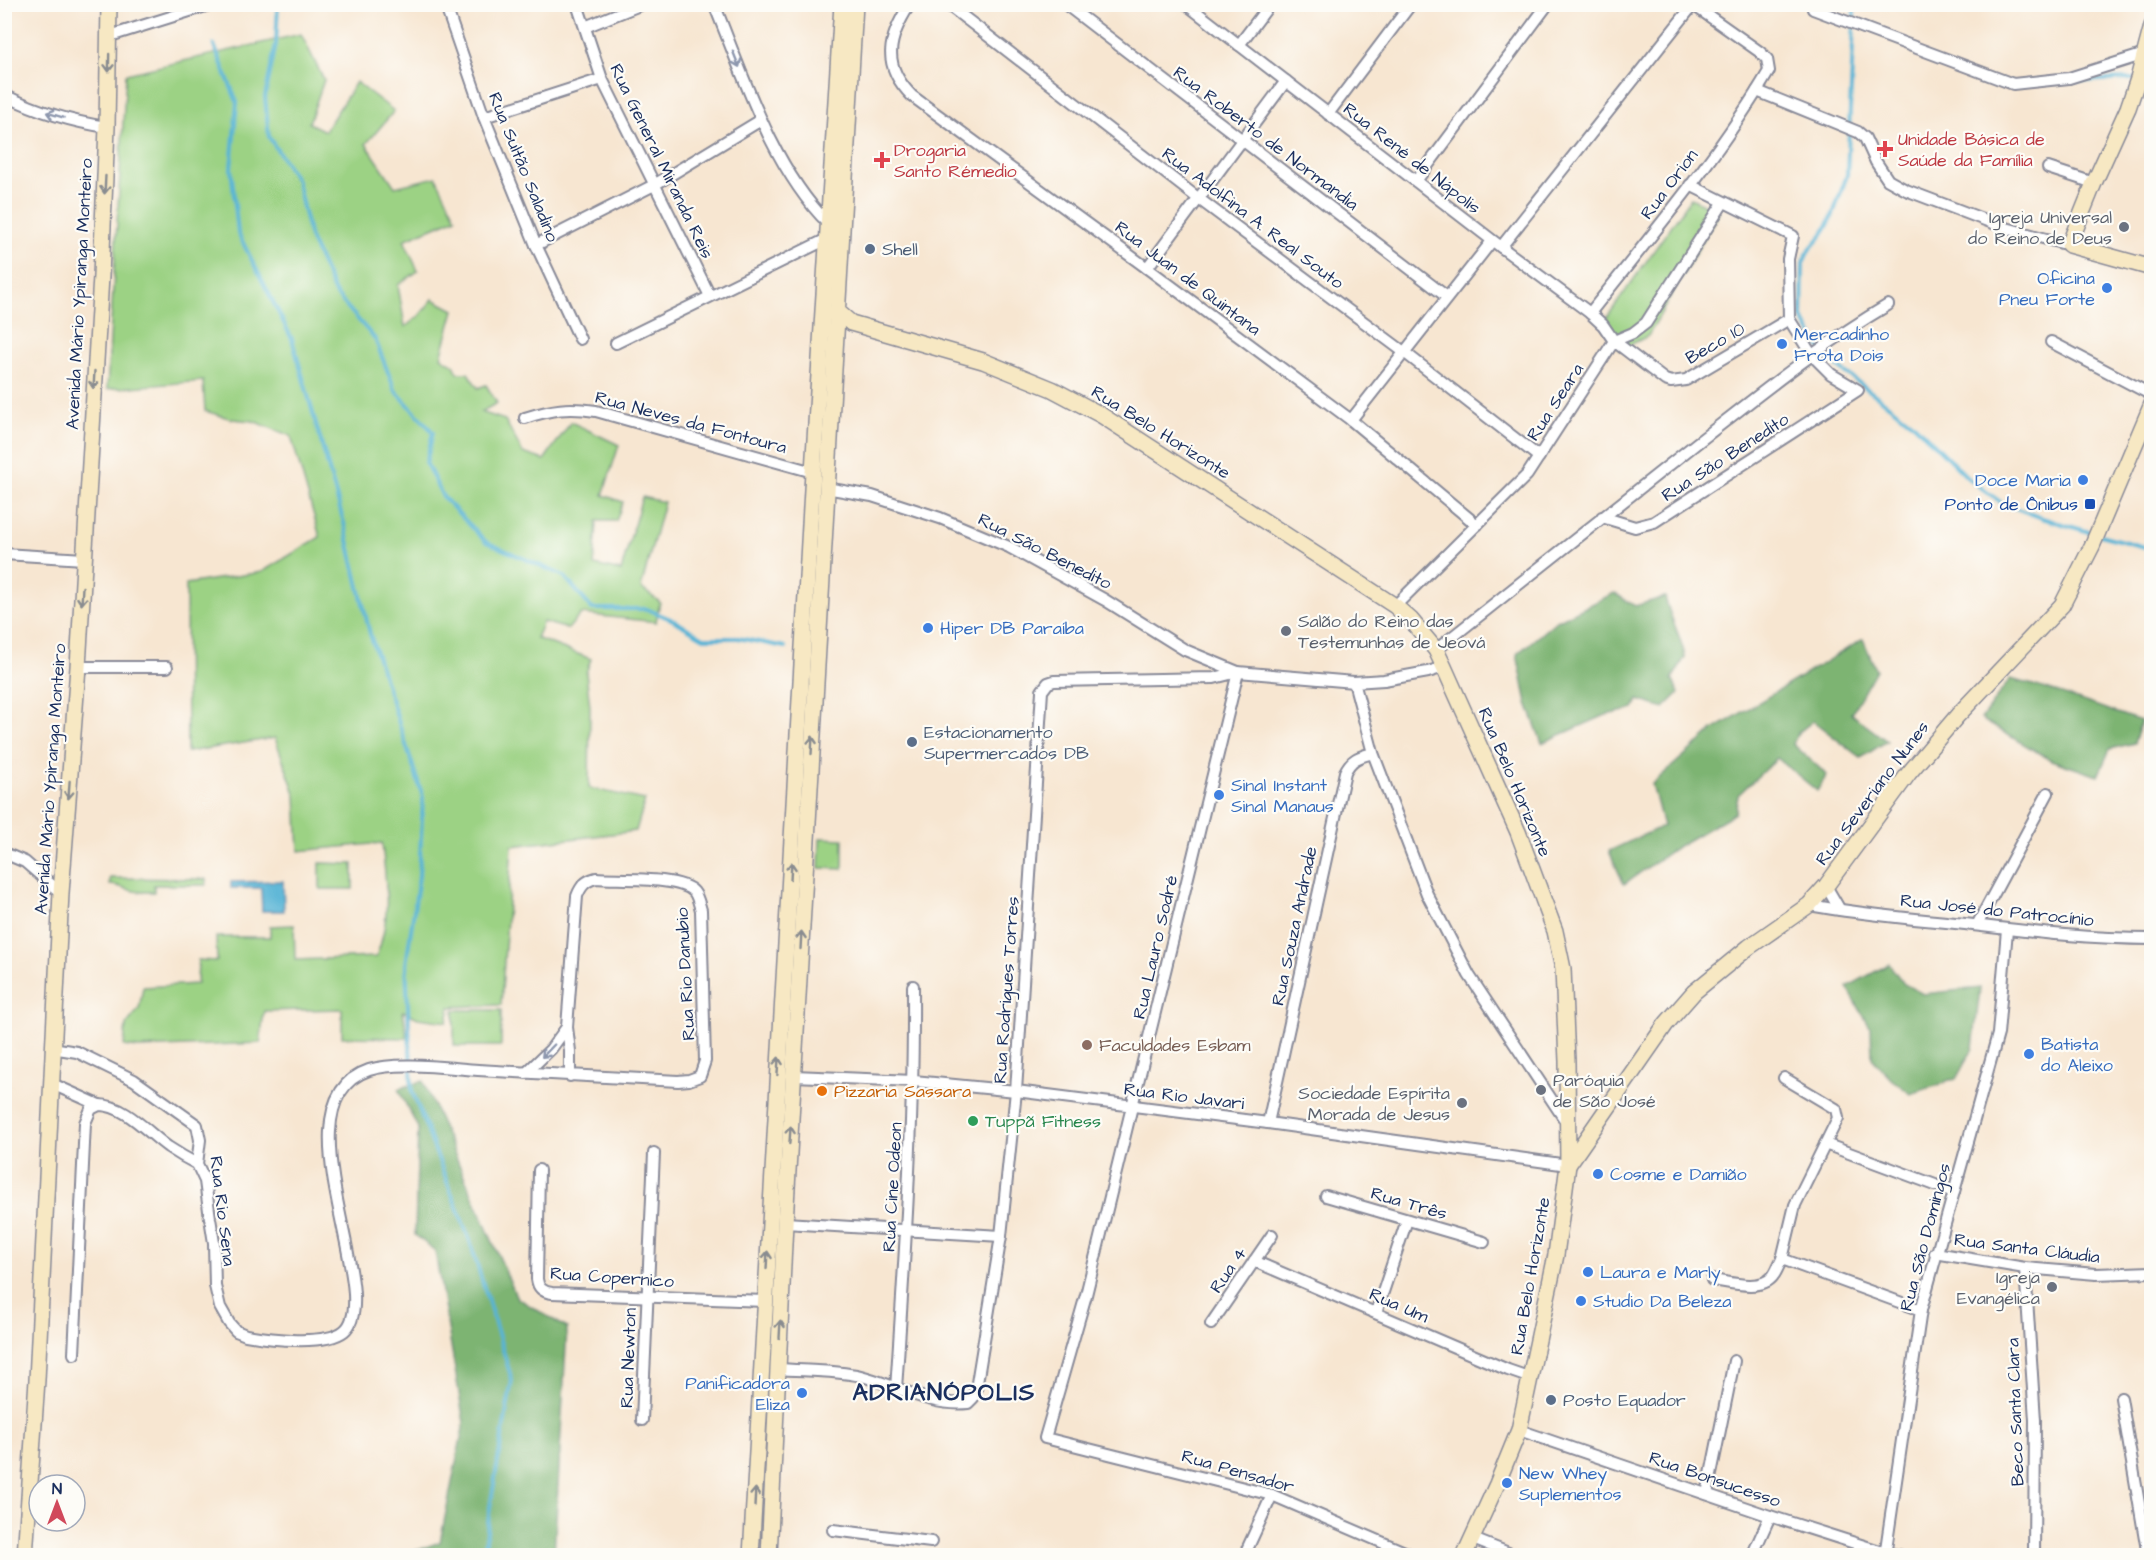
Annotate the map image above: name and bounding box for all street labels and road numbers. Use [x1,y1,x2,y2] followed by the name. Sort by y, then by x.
[603,60,720,263] street label: Rua General Miranda Reis
[1168,60,1364,217] street label: Rua Roberto de Normandia
[482,89,565,246] street label: Rua Sultão Saladino
[1338,97,1486,220] street label: Rua René de Nápolis
[1156,142,1349,295] street label: Rua Adolfina A. Real Souto
[1635,144,1704,225] street label: Rua Orion
[60,158,100,430] street label: Avenida Mário Ypiranga Monteiro
[1110,215,1266,342] street label: Rua Juan de Quintana
[1681,316,1750,370] street label: Beco 10
[1521,359,1590,446] street label: Rua Seara
[1086,379,1235,485] street label: Rua Belo Horizonte
[592,385,789,460] street label: Rua Neves da Fontoura
[1657,407,1794,508] street label: Rua São Benedito
[974,507,1116,596] street label: Rua São Benedito
[29,643,73,916] street label: Avenida Mário Ypiranga Monteiro
[1472,704,1557,861] street label: Rua Belo Horizonte
[1810,716,1935,871] street label: Rua Severiano Nunes
[1265,844,1324,1008] street label: Rua Souza Andrade
[1127,872,1184,1022] street label: Rua Lauro Sodré
[1899,888,2095,933] street label: Rua José do Patrocínio
[987,896,1027,1085] street label: Rua Rodrigues Torres
[670,907,701,1041] street label: Rua Rio Danubio
[1122,1077,1246,1116] street label: Rua Rio Javari
[877,1122,908,1253] street label: Rua Cine Odeon
[203,1155,242,1268] street label: Rua Rio Sena
[1894,1160,1958,1314] street label: Rua São Domingos
[1368,1181,1450,1226] street label: Rua Três
[1504,1195,1557,1357] street label: Rua Belo Horizonte
[1953,1227,2101,1270] street label: Rua Santa Cláudia
[1204,1242,1253,1298] street label: Rua 4
[549,1261,675,1294] street label: Rua Copernico
[1365,1282,1432,1329] street label: Rua Um
[614,1307,643,1409] street label: Rua Newton
[2000,1337,2031,1487] street label: Beco Santa Clara
[1179,1443,1297,1500] street label: Rua Pensador
[1646,1445,1784,1514] street label: Rua Bonsucesso

